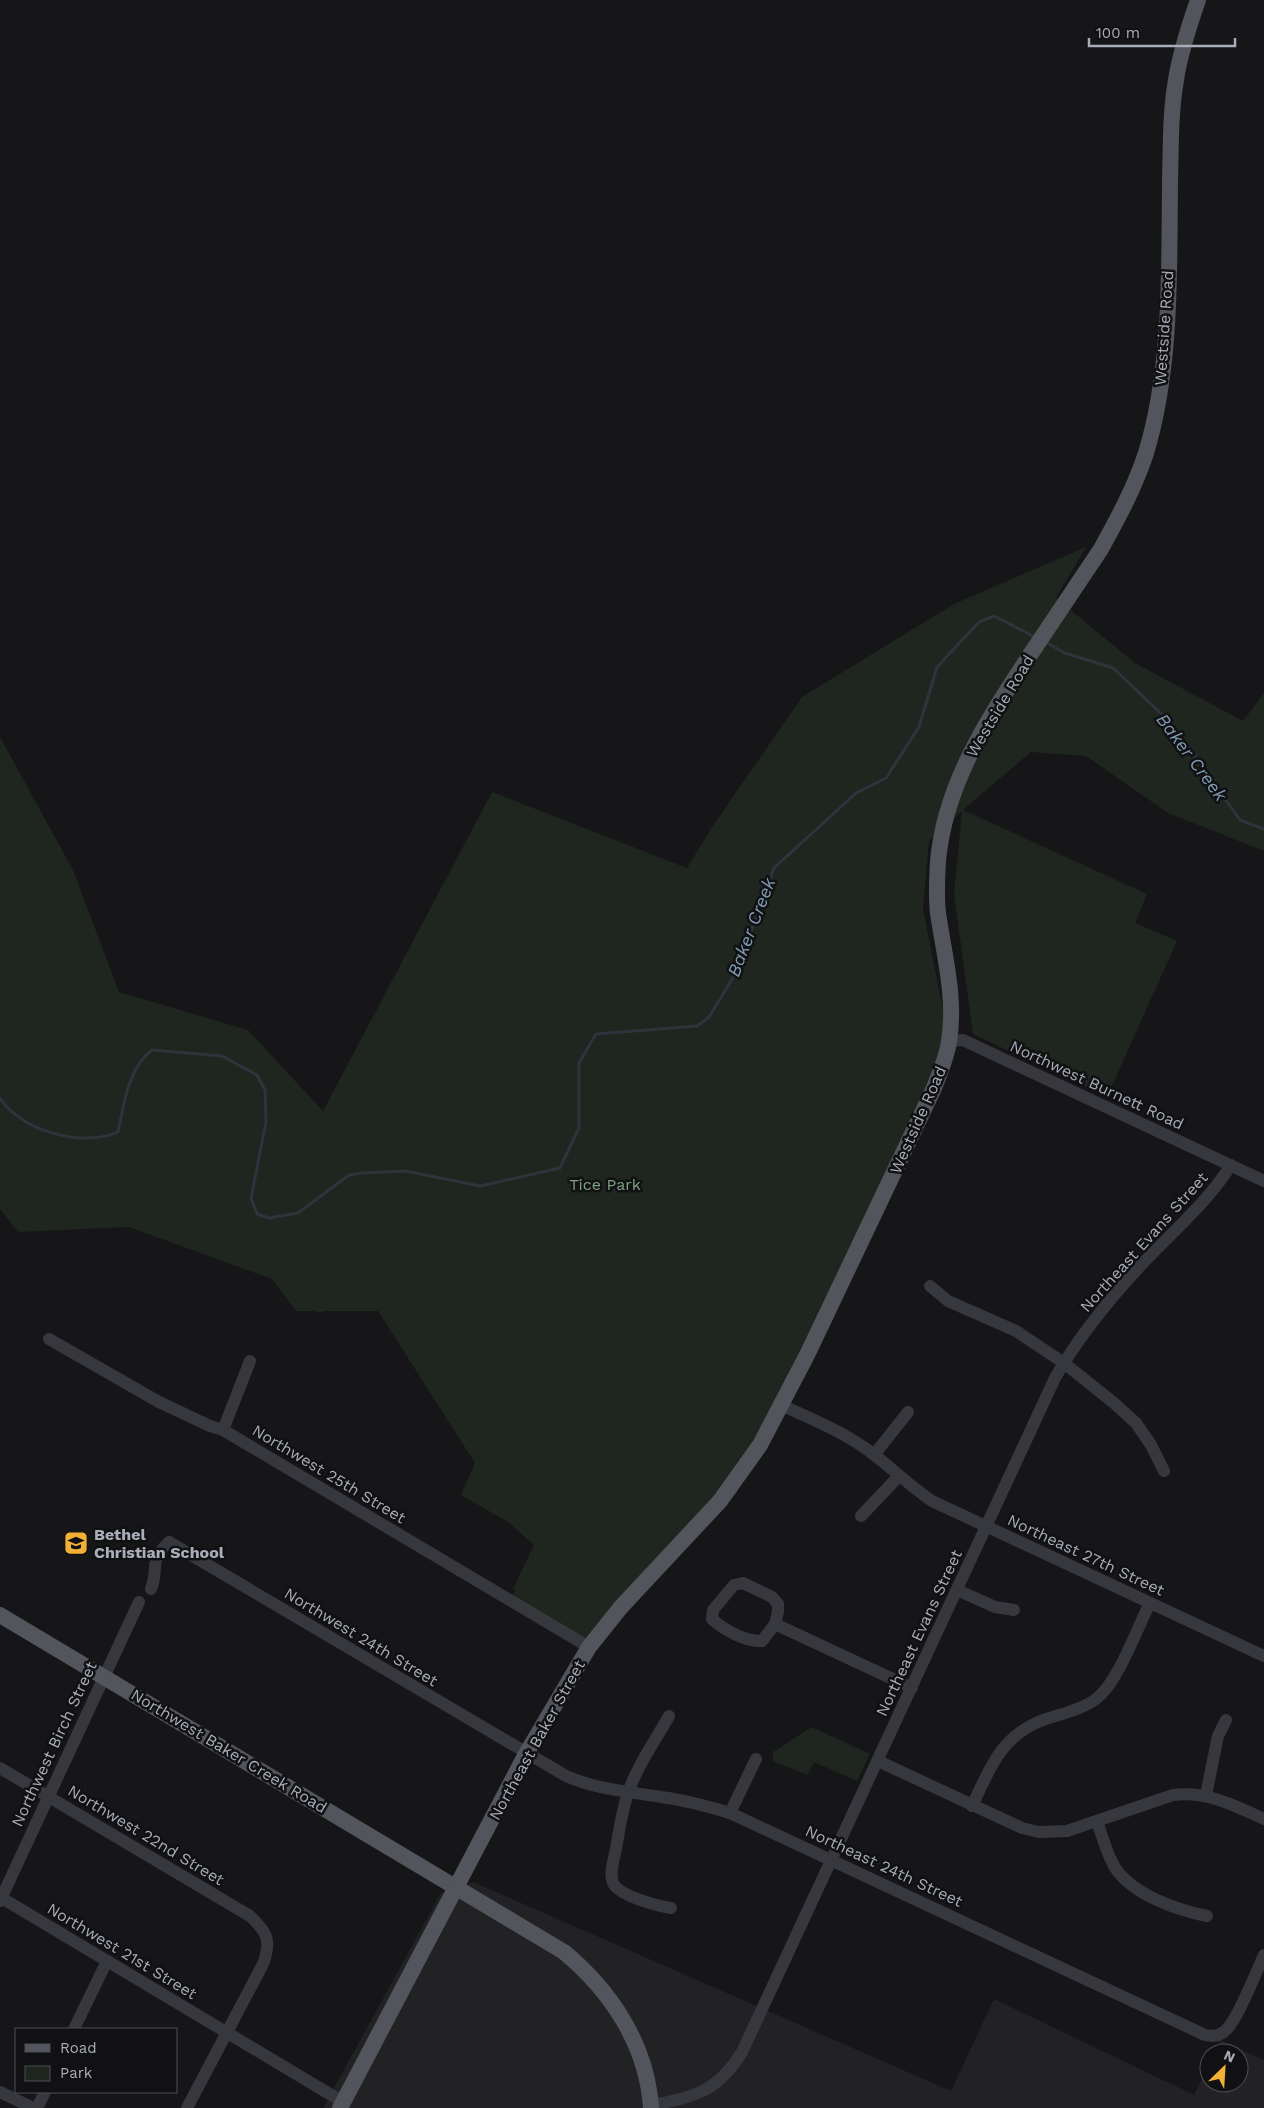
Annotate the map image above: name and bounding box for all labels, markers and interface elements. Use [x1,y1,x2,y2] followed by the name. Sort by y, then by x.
[1089,15,1235,47] scale bar
[1096,24,1140,42] text: 100 m
[1150,270,1178,386] street label: Westside Road
[962,652,1038,760] street label: Westside Road
[1152,709,1232,806] water label: Baker Creek
[723,874,780,979] water label: Baker Creek
[1007,1036,1187,1134] street label: Northwest Burnett Road
[886,1063,950,1177] street label: Westside Road
[1076,1168,1212,1316] street label: Northeast Evans Street
[569,1175,641,1194] park label: Tice Park
[249,1421,409,1528] street label: Northwest 25th Street
[1005,1510,1168,1600] street label: Northeast 27th Street
[94,1525,225,1562] place label: Bethel Christian School
[63,1530,89,1556] school or university icon: Bethel Christian School
[872,1546,966,1719] street label: Northeast Evans Street
[281,1584,441,1690] street label: Northwest 24th Street
[485,1656,589,1823] street label: Northeast Baker Street
[7,1658,101,1830] street label: Northwest Birch Street
[128,1685,330,1817] street label: Northwest Baker Creek Road
[64,1781,228,1889] street label: Northwest 22nd Street
[802,1821,966,1911] street label: Northeast 24th Street
[44,1899,200,2003] street label: Northwest 21st Street
[15,2028,178,2093] legend
[60,2039,97,2057] text: Road
[1199,2043,1249,2093] north arrow
[1221,2047,1238,2066] text: N
[60,2064,93,2082] text: Park

